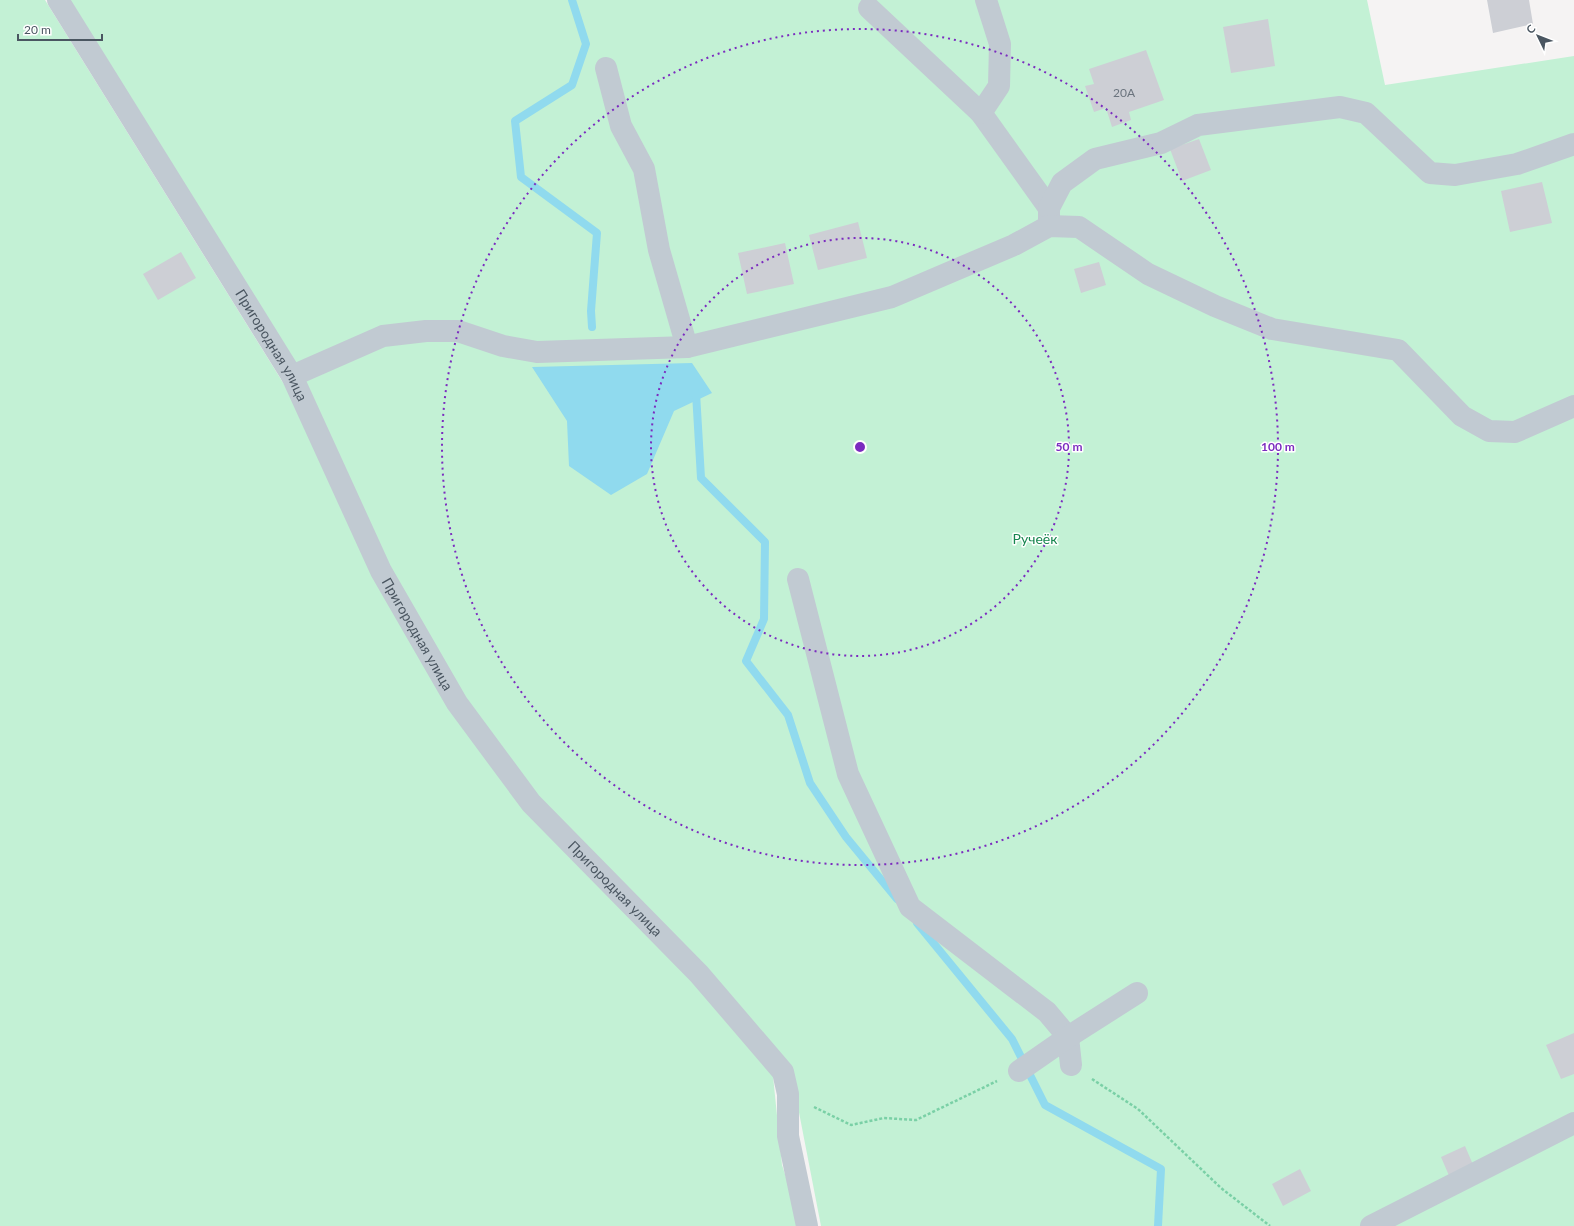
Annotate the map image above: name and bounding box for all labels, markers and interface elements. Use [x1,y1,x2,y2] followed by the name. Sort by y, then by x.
[18,16,102,42] scale bar
[1518,16,1558,56] north arrow
[1523,21,1538,36] text: С
[24,22,51,37] text: 20 m
[1113,85,1136,100] house number: 20А
[232,286,311,404] street label: Пригородная улица
[1056,439,1082,454] text: 50 m
[1261,439,1295,454] text: 100 m
[853,440,867,454] centre of rings
[1013,530,1058,547] park label: Ручеёк
[379,574,457,693] street label: Пригородная улица
[565,837,666,940] street label: Пригородная улица

